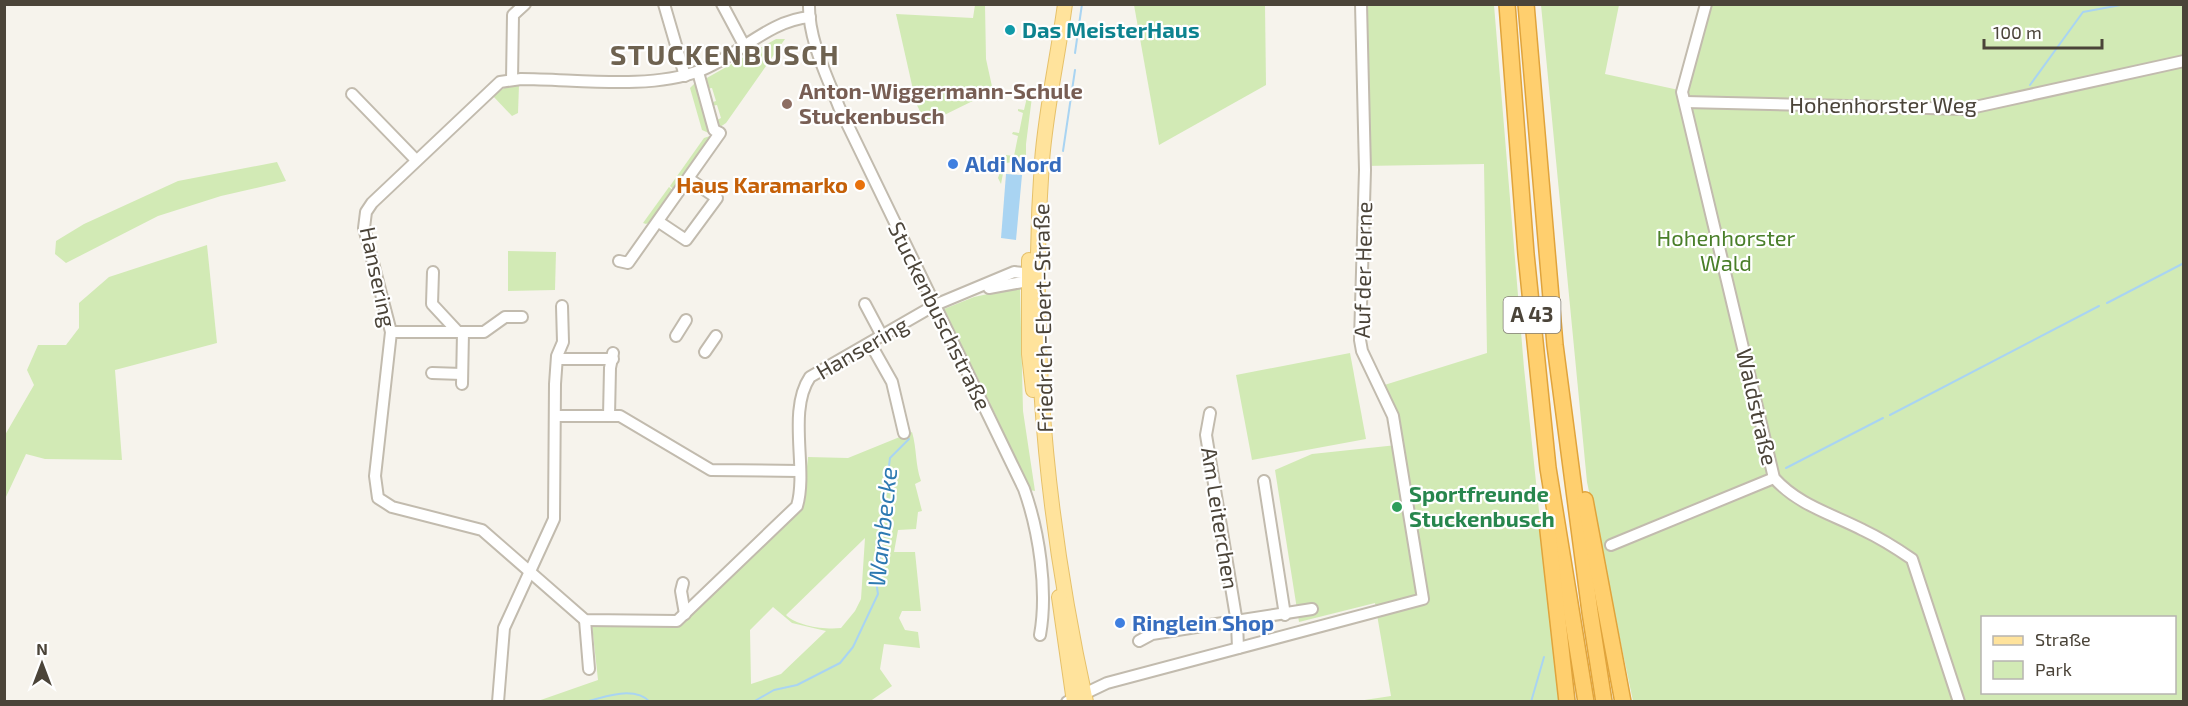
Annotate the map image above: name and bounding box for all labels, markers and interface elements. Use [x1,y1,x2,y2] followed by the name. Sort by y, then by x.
[1984,12,2102,50] scale bar
[1022,16,1200,42] place label: Das MeisterHaus
[1993,21,2042,43] text: 100 m
[1003,23,1017,37] marker: Das MeisterHaus
[610,37,840,71] district label: STUCKENBUSCH
[799,77,1083,128] place label: Anton-Wiggermann-Schule Stuckenbusch
[1789,91,1977,117] street label: Hohenhorster Weg
[780,97,794,111] marker: Anton-Wiggermann-Schule Stuckenbusch
[965,150,1062,176] place label: Aldi Nord
[946,157,960,171] marker: Aldi Nord
[676,171,848,197] place label: Haus Karamarko
[853,178,867,192] marker: Haus Karamarko
[1348,201,1376,339] street label: Auf der Herne
[1027,203,1057,433] street label: Friedrich-Ebert-Straße
[884,217,998,414] street label: Stuckenbuschstraße
[356,224,402,329] street label: Hansering
[1657,224,1796,275] park label: Hohenhorster Wald
[1504,297,1561,333] road number: A 43
[811,310,912,384] street label: Hansering
[1732,346,1784,468] street label: Waldstraße
[1197,445,1245,591] street label: Am Leiterchen
[861,465,902,588] water label: Wambecke
[1409,480,1555,531] place label: Sportfreunde Stuckenbusch
[1390,500,1404,514] marker: Sportfreunde Stuckenbusch
[1132,609,1274,635] place label: Ringlein Shop
[1113,616,1127,630] marker: Ringlein Shop
[1981,616,2176,694] legend
[2035,628,2091,650] text: Straße
[12,634,72,694] north arrow
[36,639,48,658] text: N
[2035,658,2072,680] text: Park

